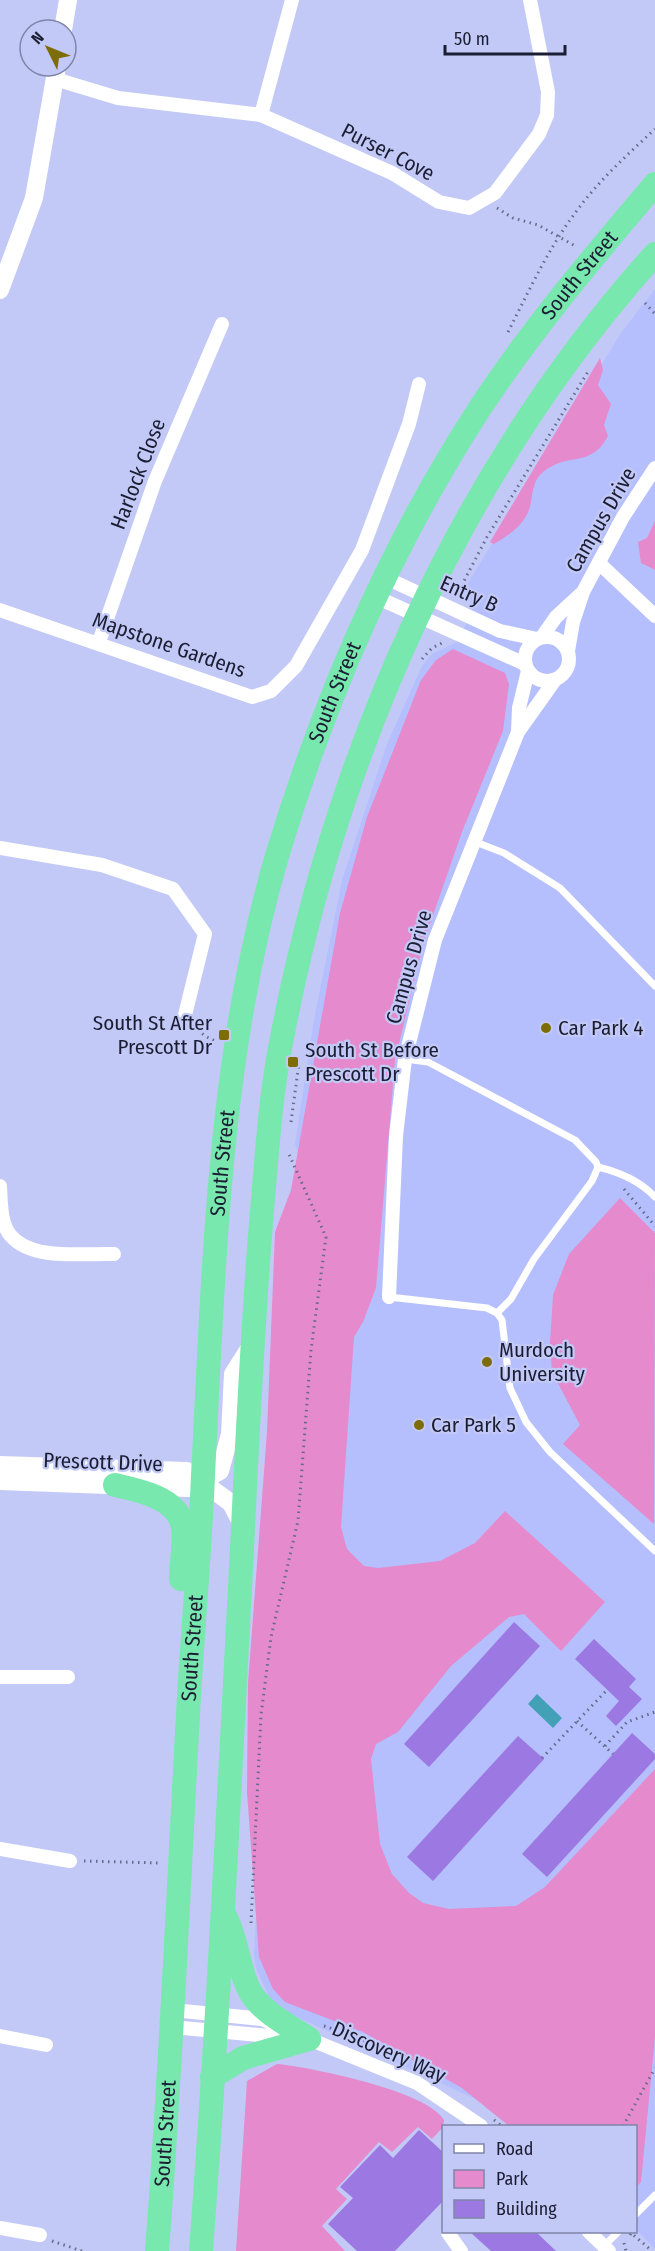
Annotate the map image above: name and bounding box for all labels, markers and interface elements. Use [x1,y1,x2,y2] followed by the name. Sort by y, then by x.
[18,18,78,78] north arrow
[445,18,565,56] scale bar
[27,28,48,48] text: N
[454,28,490,50] text: 50 m
[337,118,439,186] street label: Purser Cove
[536,225,623,325] street label: South Street
[105,415,171,533] street label: Harlock Close
[560,463,642,577] street label: Campus Drive
[436,570,502,618] street label: Entry B
[89,607,249,683] street label: Mapstone Gardens
[303,637,367,747] street label: South Street
[380,907,438,1027] street label: Campus Drive
[93,1010,213,1060] place label: South St After Prescott Dr
[558,1015,643,1041] place label: Car Park 4
[539,1021,553,1035] marker: Car Park 4
[217,1028,231,1042] marker: South St After Prescott Dr
[305,1037,439,1087] place label: South St Before Prescott Dr
[286,1055,300,1069] marker: South St Before Prescott Dr
[205,1108,240,1217] street label: South Street
[499,1337,585,1387] place label: Murdoch University
[480,1355,494,1369] marker: Murdoch University
[431,1412,516,1438] place label: Car Park 5
[412,1418,426,1432] marker: Car Park 5
[43,1447,163,1477] street label: Prescott Drive
[176,1594,209,1702] street label: South Street
[328,2015,450,2089] street label: Discovery Way
[149,2079,182,2188] street label: South Street
[442,2125,637,2233] legend
[496,2138,533,2160] text: Road
[496,2168,529,2190] text: Park
[496,2198,557,2220] text: Building

